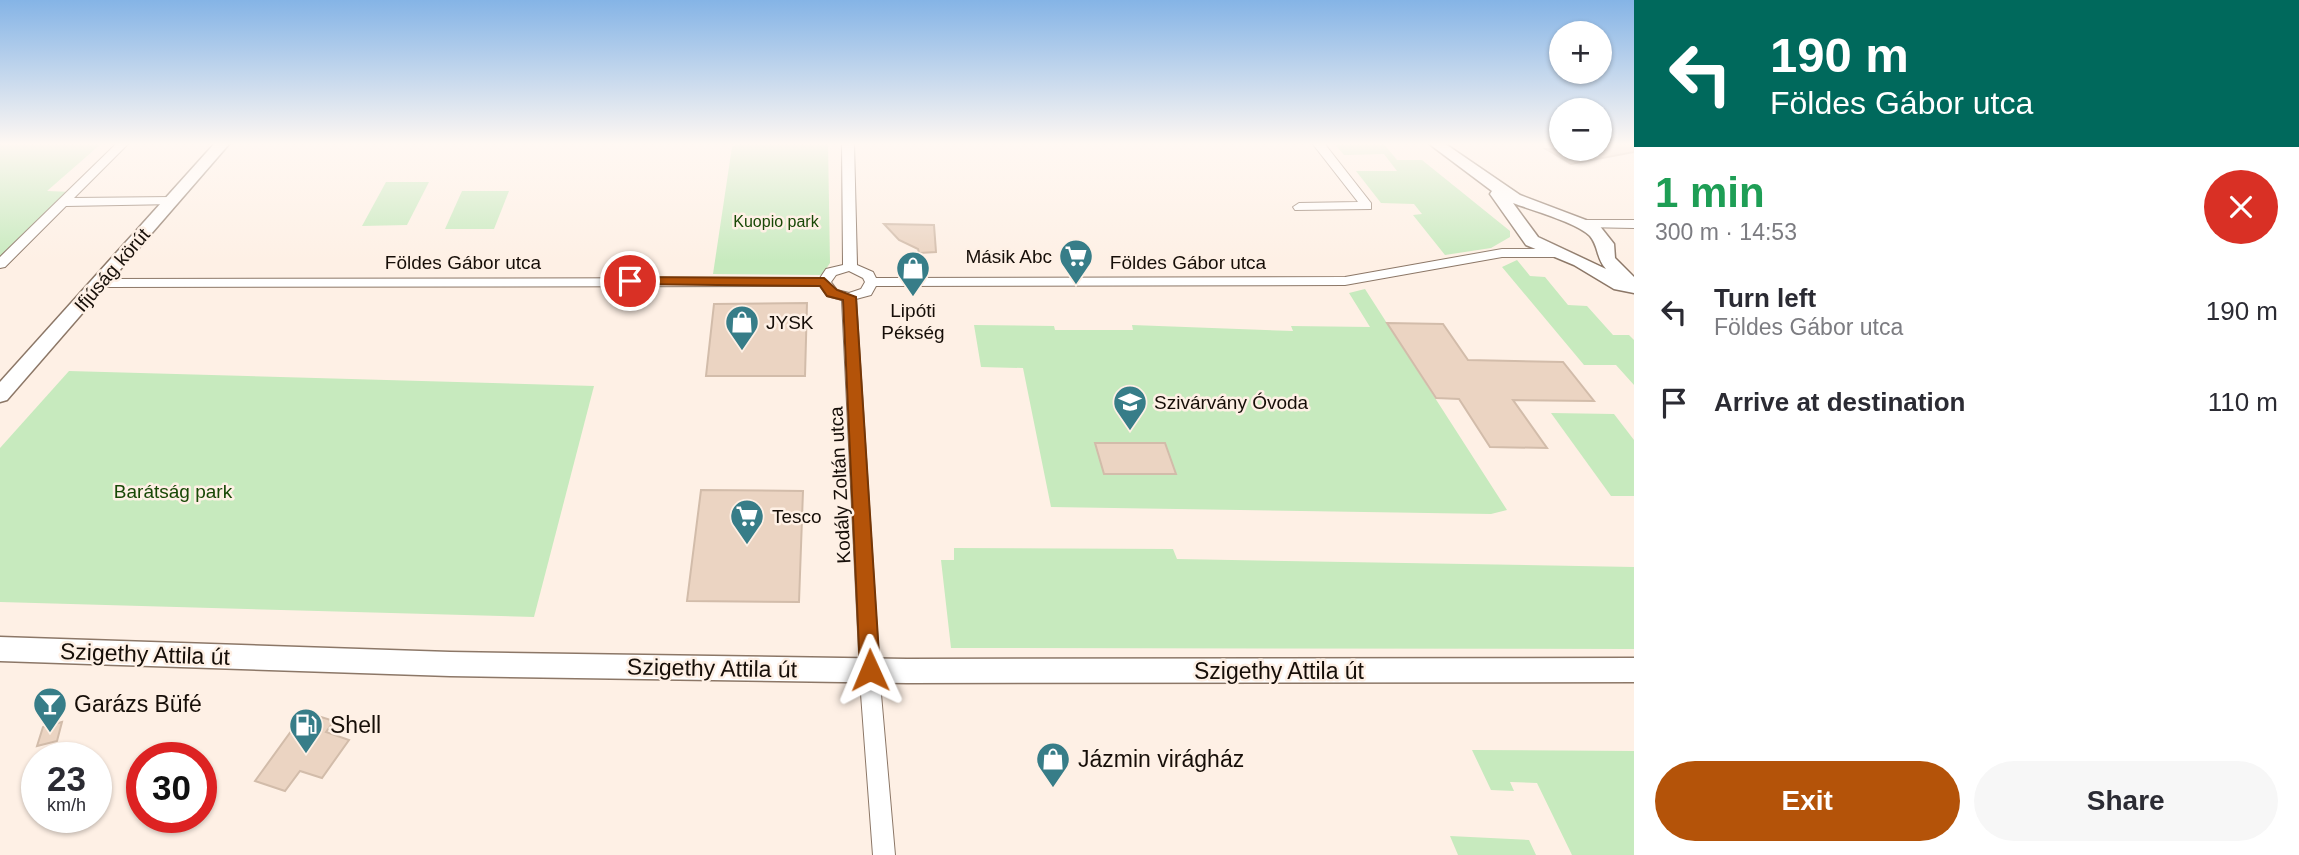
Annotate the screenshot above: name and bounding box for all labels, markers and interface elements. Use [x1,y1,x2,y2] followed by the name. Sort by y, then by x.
[1549,21,1612,161] map controls
[1549,21,1612,84] button: +
[1655,28,1746,119] icon: left
[1770,28,1909,82] text: 190 m
[1770,85,2033,121] text: Földes Gábor utca
[1549,98,1612,161] button: −
[1655,169,1765,216] text: 1 min
[2204,170,2278,244] button: close
[733,213,820,230] park label: Kuopio park
[1655,219,1797,245] text: 300 m · 14:53
[70,224,154,316] street label: Ifjúság körút
[1057,237,1095,286] supermarket icon: Másik Abc
[965,246,1052,267] place label: Másik Abc
[894,249,932,298] shop icon: Lipóti Pékség
[600,251,660,311] pin
[385,252,542,273] street label: Földes Gábor utca
[1110,252,1267,273] street label: Földes Gábor utca
[611,262,649,300] icon: arrive
[1714,283,1816,313] text: Turn left
[1655,293,1693,331] icon: left
[2206,296,2278,326] text: 190 m
[881,300,945,343] place label: Lipóti Pékség
[723,303,761,352] shop icon: JYSK
[766,312,814,333] place label: JYSK
[1714,314,1903,340] text: Földes Gábor utca
[1111,383,1149,432] school or university icon: Szivárvány Óvoda
[1655,384,1693,422] icon: arrive
[1714,387,1965,417] text: Arrive at destination
[2208,387,2278,417] text: 110 m
[1154,392,1309,413] place label: Szivárvány Óvoda
[825,405,855,564] street label: Kodály Zoltán utca
[114,481,233,502] park label: Barátság park
[728,497,766,546] supermarket icon: Tesco
[772,506,822,527] place label: Tesco
[833,633,907,707] position arrow
[60,638,231,670] street label: Szigethy Attila út
[627,654,798,682] street label: Szigethy Attila út
[1194,658,1365,684] street label: Szigethy Attila út
[31,685,69,734] bar icon: Garázs Büfé
[74,691,202,717] place label: Garázs Büfé
[287,706,325,755] fuel station icon: Shell
[330,712,381,738] place label: Shell
[1034,740,1072,789] shop icon: Jázmin virágház
[126,742,217,833] speed limit sign: 30
[1078,746,1244,772] place label: Jázmin virágház
[47,759,86,798] text: 23
[1655,761,1960,841] button: Exit
[1974,761,2278,841] button: Share
[47,795,86,815] text: km/h

